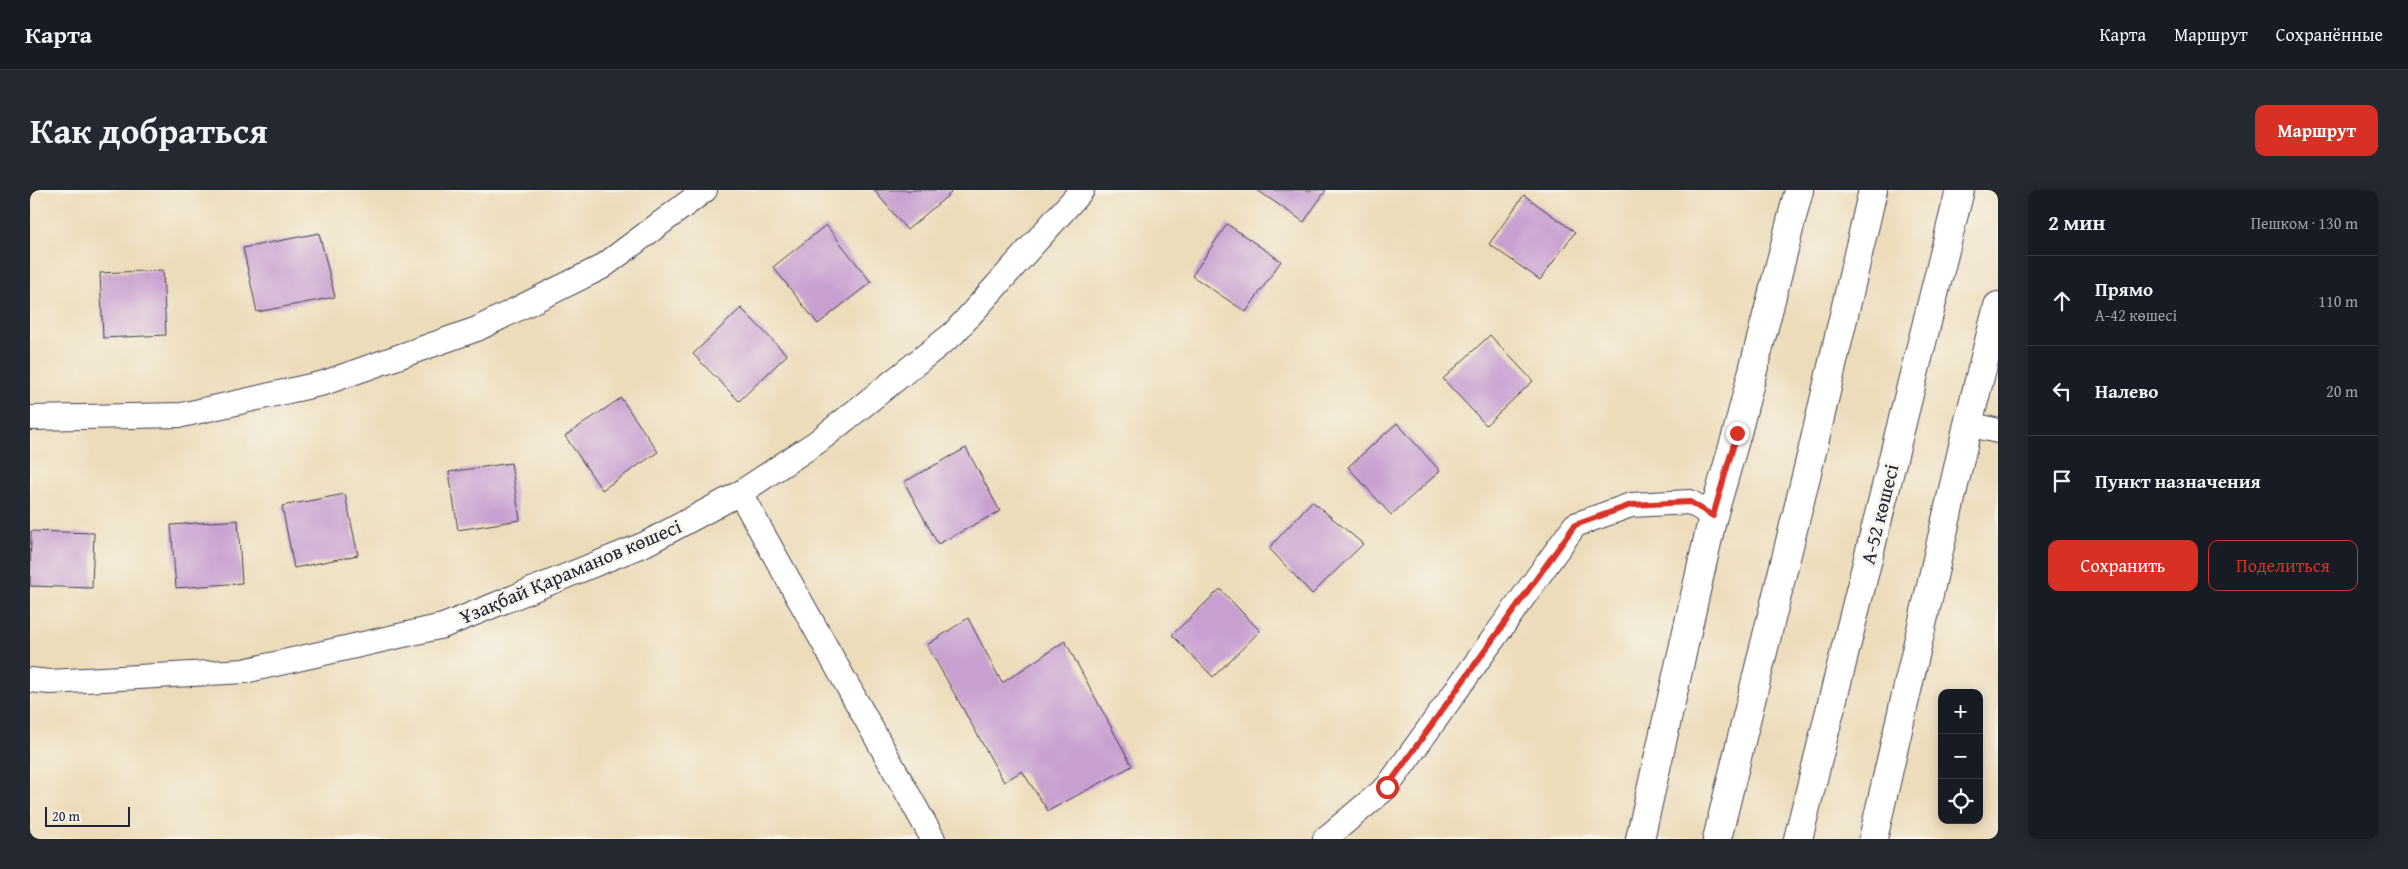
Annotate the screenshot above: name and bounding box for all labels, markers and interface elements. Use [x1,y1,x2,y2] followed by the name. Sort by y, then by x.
[25,17,92,52] text: Карта
[2100,21,2146,48] text: Карта
[2174,21,2248,48] text: Маршрут
[2276,21,2383,48] text: Сохранённые
[30,105,268,156] text: Как добраться
[2255,105,2378,156] button: Маршрут
[2048,207,2105,238] text: 2 мин
[2251,211,2358,235] text: Пешком · 130 m
[2095,275,2153,303] text: Прямо
[2048,287,2076,315] icon: ahead
[2318,289,2358,313] text: 110 m
[2095,303,2177,327] text: А-42 көшесі
[2048,377,2076,405] icon: left
[2095,377,2158,405] text: Налево
[2326,379,2358,403] text: 20 m
[1726,422,1749,445] route end
[1853,460,1906,567] street label: А-52 көшесі
[2048,467,2076,495] icon: arrive
[2095,467,2261,495] text: Пункт назначения
[454,511,686,631] street label: Ұзақбай Қараманов көшесі
[2048,540,2198,591] button: Сохранить
[2208,540,2358,591] button: Поделиться
[1938,689,1983,824] map controls
[1938,689,1983,734] button: +
[1938,734,1983,779] button: −
[1376,776,1399,799] route start
[1938,779,1983,824] button: locate
[45,804,130,827] scale bar
[52,806,80,826] text: 20 m

